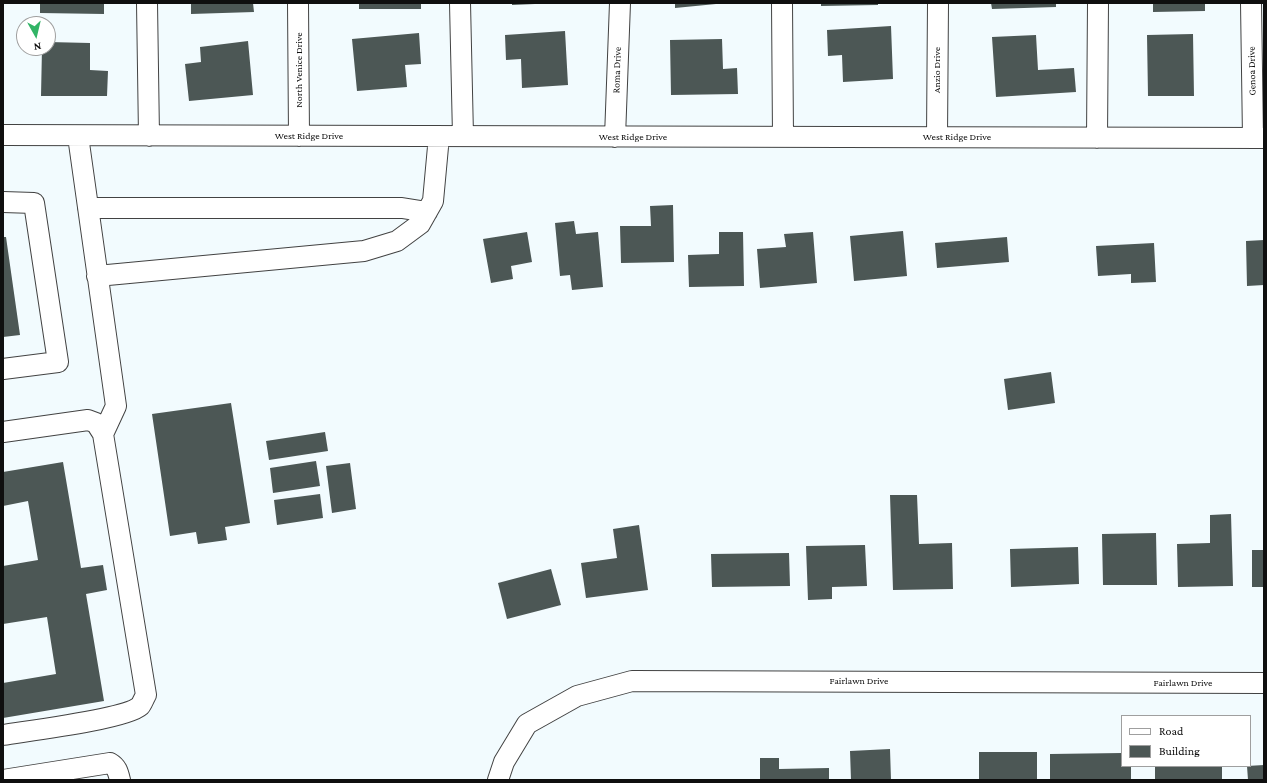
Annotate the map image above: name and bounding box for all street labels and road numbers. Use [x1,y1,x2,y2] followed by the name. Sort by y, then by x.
[293,32,305,108] street label: North Venice Drive
[610,46,624,94] street label: Roma Drive
[1246,46,1258,96] street label: Genoa Drive
[931,47,943,93] street label: Anzio Drive
[275,130,343,142] street label: West Ridge Drive
[599,131,667,143] street label: West Ridge Drive
[923,131,991,143] street label: West Ridge Drive
[829,675,889,687] street label: Fairlawn Drive
[1153,677,1213,689] street label: Fairlawn Drive

